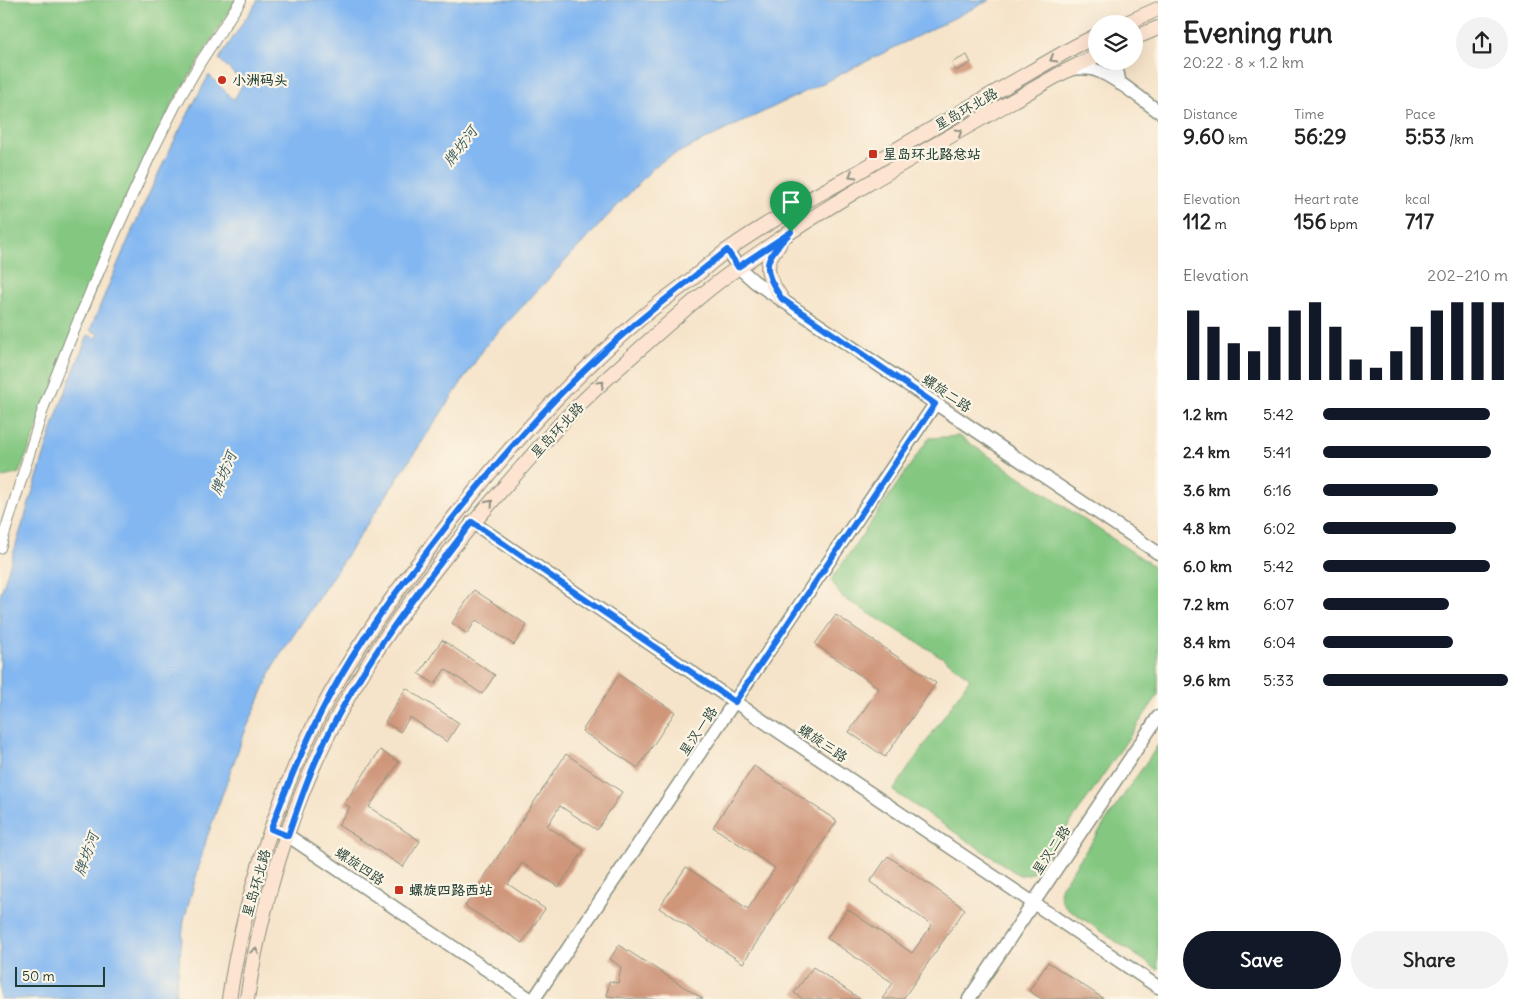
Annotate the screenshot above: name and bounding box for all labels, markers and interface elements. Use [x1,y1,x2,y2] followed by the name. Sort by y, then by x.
[1088,15,1143,70] map controls
[1088,15,1143,70] button: layers
[1183,15,1333,51] text: Evening run
[1456,17,1508,69] button: share
[1183,52,1304,72] text: 20:22 · 8 × 1.2 km
[1049,53,1058,63] one-way arrow
[232,71,288,89] place label: 小洲码头
[216,74,228,86] marker: 小洲码头
[931,84,1001,134] street label: 星岛环北路
[1183,105,1238,123] text: Distance
[1294,105,1324,123] text: Time
[1405,105,1435,123] text: Pace
[439,120,483,170] water label: 牌坊河
[1183,123,1225,150] text: 9.60
[1294,123,1347,150] text: 56:29
[1405,123,1446,150] text: 5:53
[954,129,963,139] one-way arrow
[1225,130,1248,148] text: km
[1446,130,1474,148] text: /km
[883,145,981,163] place label: 星岛环北路总站
[867,148,879,160] marker: 星岛环北路总站
[848,169,857,179] one-way arrow
[770,181,812,232] pin
[777,188,805,216] icon: arrive
[1183,190,1240,208] text: Elevation
[1294,190,1359,208] text: Heart rate
[1405,190,1430,208] text: kcal
[1183,208,1211,235] text: 112
[1294,208,1327,235] text: 156
[1405,208,1434,235] text: 717
[1211,215,1227,233] text: m
[1327,215,1358,233] text: bpm
[1183,265,1249,285] text: Elevation
[1427,265,1508,285] text: 202–210 m
[919,370,975,416] street label: 螺旋二路
[596,381,605,390] one-way arrow
[527,398,587,462] street label: 星岛环北路
[1183,404,1227,424] text: 1.2 km
[1263,404,1294,424] text: 5:42
[1183,442,1230,462] text: 2.4 km
[1263,442,1291,462] text: 5:41
[206,446,241,497] water label: 牌坊河
[1183,480,1231,500] text: 3.6 km
[1263,480,1291,500] text: 6:16
[484,499,493,508] one-way arrow
[1183,518,1231,538] text: 4.8 km
[1263,518,1295,538] text: 6:02
[1183,556,1232,576] text: 6.0 km
[1263,556,1294,576] text: 5:42
[1183,594,1229,614] text: 7.2 km
[1263,594,1294,614] text: 6:07
[1183,632,1230,652] text: 8.4 km
[1263,632,1296,652] text: 6:04
[1183,670,1230,690] text: 9.6 km
[1263,670,1294,690] text: 5:33
[675,703,721,759] street label: 星汉一路
[795,720,851,766] street label: 螺旋三路
[1028,822,1074,878] street label: 星汉二路
[69,827,104,878] water label: 牌坊河
[332,843,388,889] street label: 螺旋四路
[238,847,274,919] street label: 星岛环北路
[409,881,493,899] place label: 螺旋四路西站
[393,884,405,896] marker: 螺旋四路西站
[1183,931,1341,989] button: Save
[1351,931,1508,989] button: Share
[249,947,260,955] one-way arrow
[15,964,105,987] scale bar
[22,967,55,985] text: 50 m

